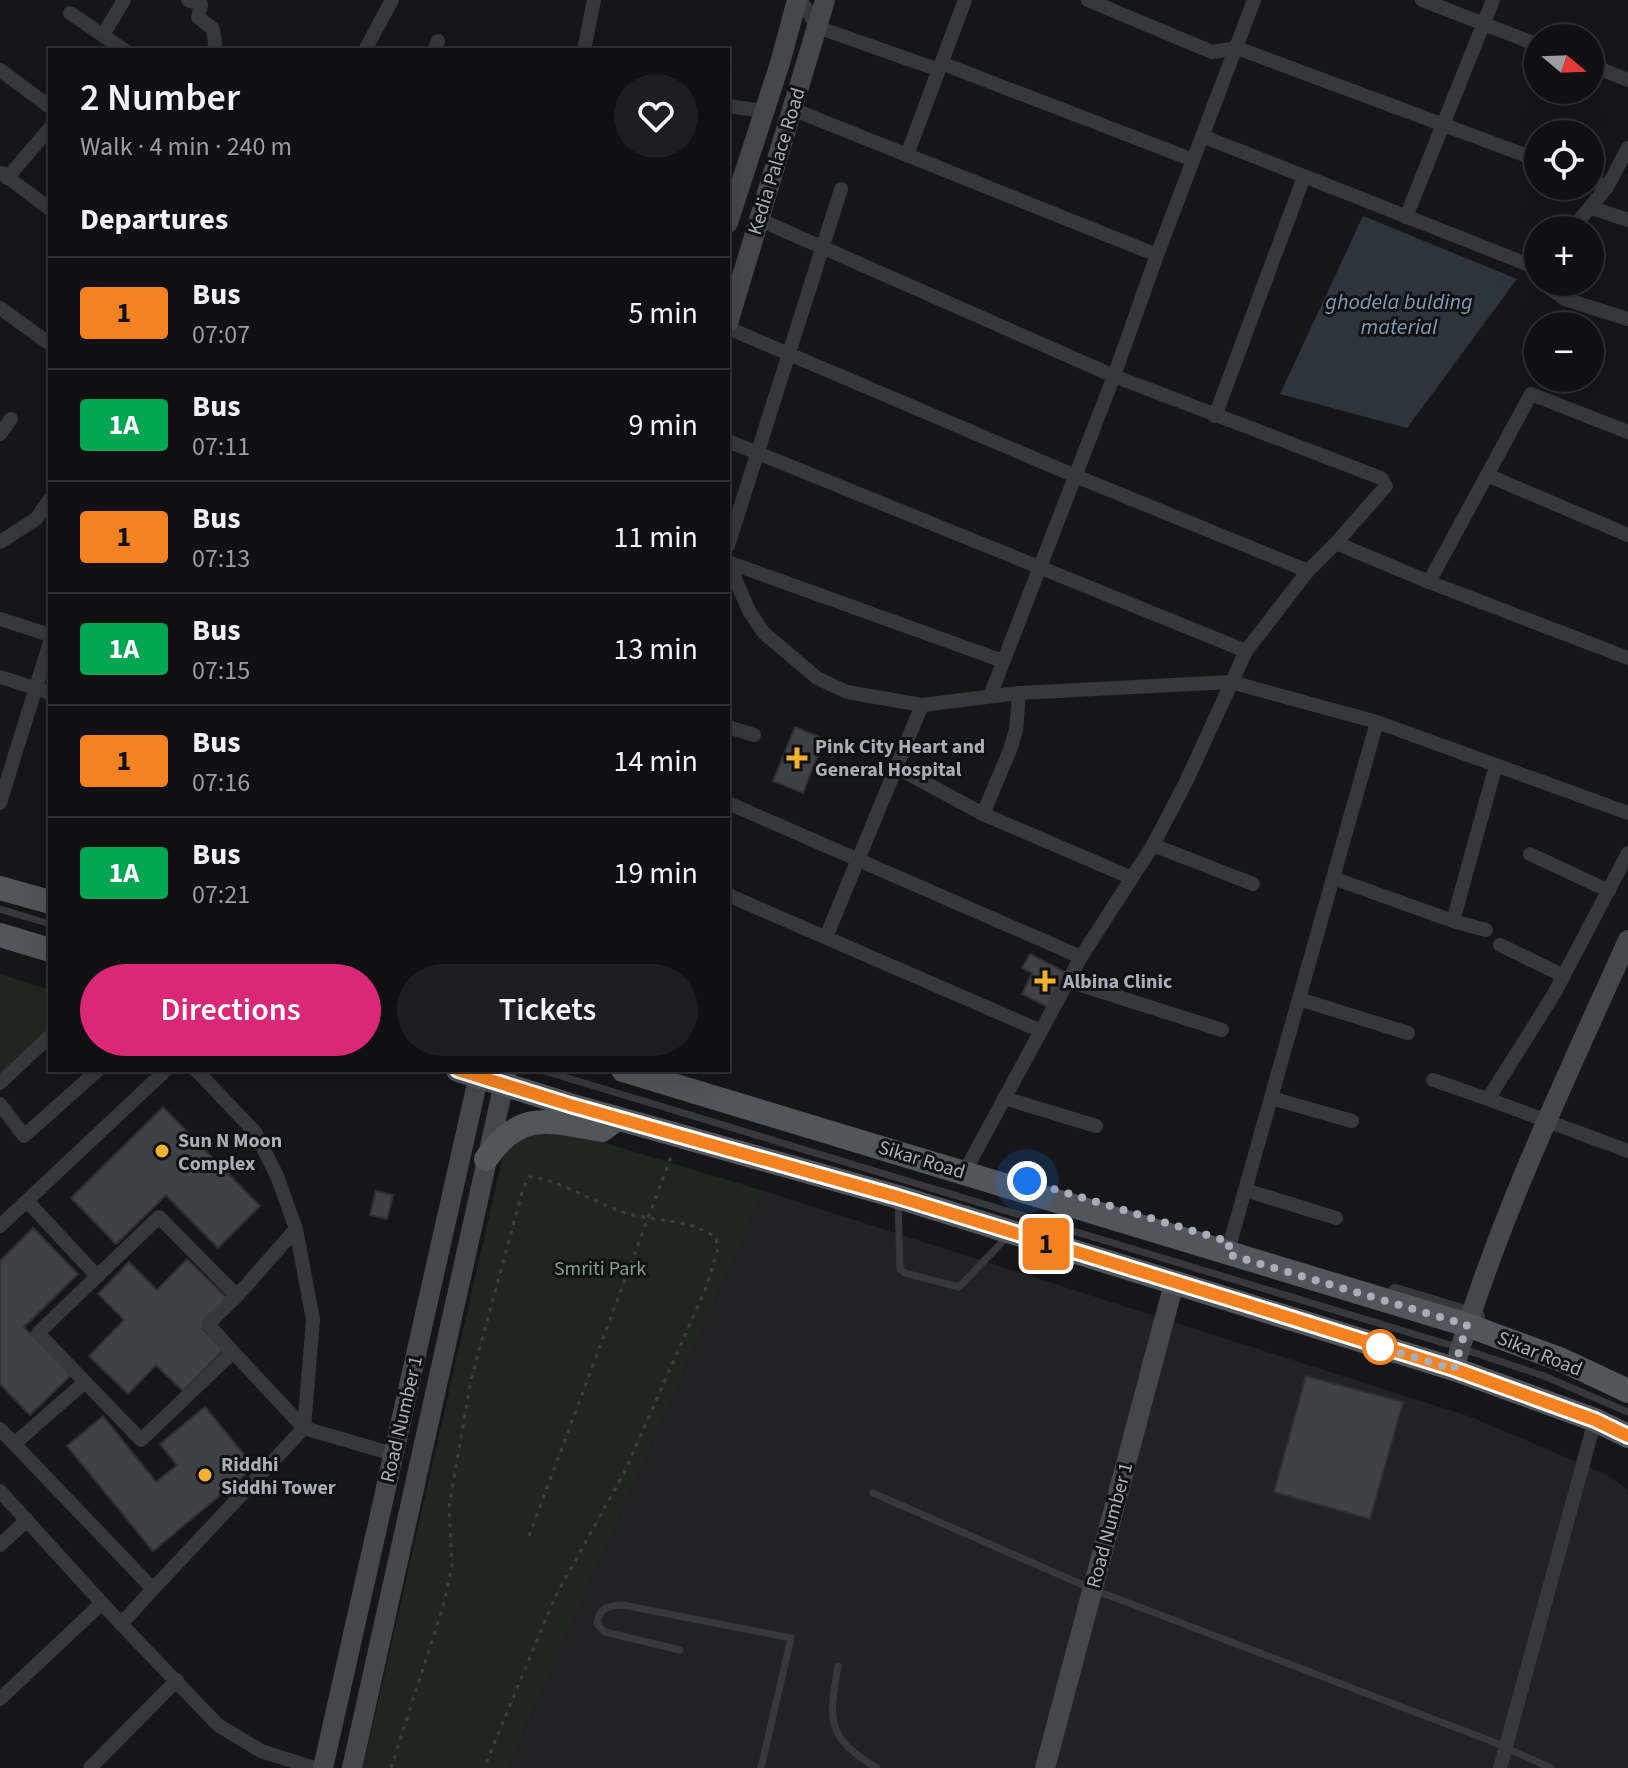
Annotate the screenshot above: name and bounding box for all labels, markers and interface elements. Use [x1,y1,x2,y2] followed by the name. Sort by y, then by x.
[1524,24,1604,104] north arrow
[1524,24,1604,392] map controls
[80,71,240,125] text: 2 Number
[614,74,698,158] button: heart
[741,84,813,238] street label: Kedia Palace Road
[1524,120,1604,200] button: locate
[80,128,292,165] text: Walk · 4 min · 240 m
[80,198,228,241] text: Departures
[1524,216,1604,296] button: +
[192,273,240,316] text: Bus
[1325,286,1473,343] water label: ghodela bulding material
[628,292,698,335] text: 5 min
[117,293,131,333] text: 1
[1524,312,1604,392] button: −
[192,316,250,353] text: 07:07
[192,385,240,428] text: Bus
[628,404,698,447] text: 9 min
[109,405,139,445] text: 1A
[192,428,250,465] text: 07:11
[192,497,240,540] text: Bus
[614,516,698,559] text: 11 min
[117,517,131,557] text: 1
[192,540,250,577] text: 07:13
[192,609,240,652] text: Bus
[614,628,698,671] text: 13 min
[109,629,139,669] text: 1A
[192,652,250,689] text: 07:15
[192,721,240,764] text: Bus
[815,733,985,784] place label: Pink City Heart and General Hospital
[614,740,698,783] text: 14 min
[117,741,131,781] text: 1
[786,747,808,769] marker: Pink City Heart and General Hospital
[192,764,250,801] text: 07:16
[192,833,240,876] text: Bus
[614,852,698,895] text: 19 min
[109,853,139,893] text: 1A
[192,876,250,913] text: 07:21
[80,964,381,1056] button: Directions
[397,964,698,1056] button: Tickets
[1062,968,1172,996] place label: Albina Clinic
[1034,970,1056,992] marker: Albina Clinic
[178,1127,282,1178] place label: Sun N Moon Complex
[875,1134,968,1186] street label: Sikar Road
[153,1142,171,1160] marker: Sun N Moon Complex
[1007,1161,1047,1201] your location
[1020,1218,1072,1270] line badge: 1
[1039,1224,1053,1264] text: 1
[554,1255,646,1283] park label: Smriti Park
[1493,1324,1586,1384] street label: Sikar Road
[1363,1330,1397,1364] unlabelled marker
[374,1353,430,1485] street label: Road Number 1
[221,1451,336,1502] place label: Riddhi Siddhi Tower
[1080,1459,1140,1591] street label: Road Number 1
[196,1466,214,1484] marker: Riddhi Siddhi Tower

